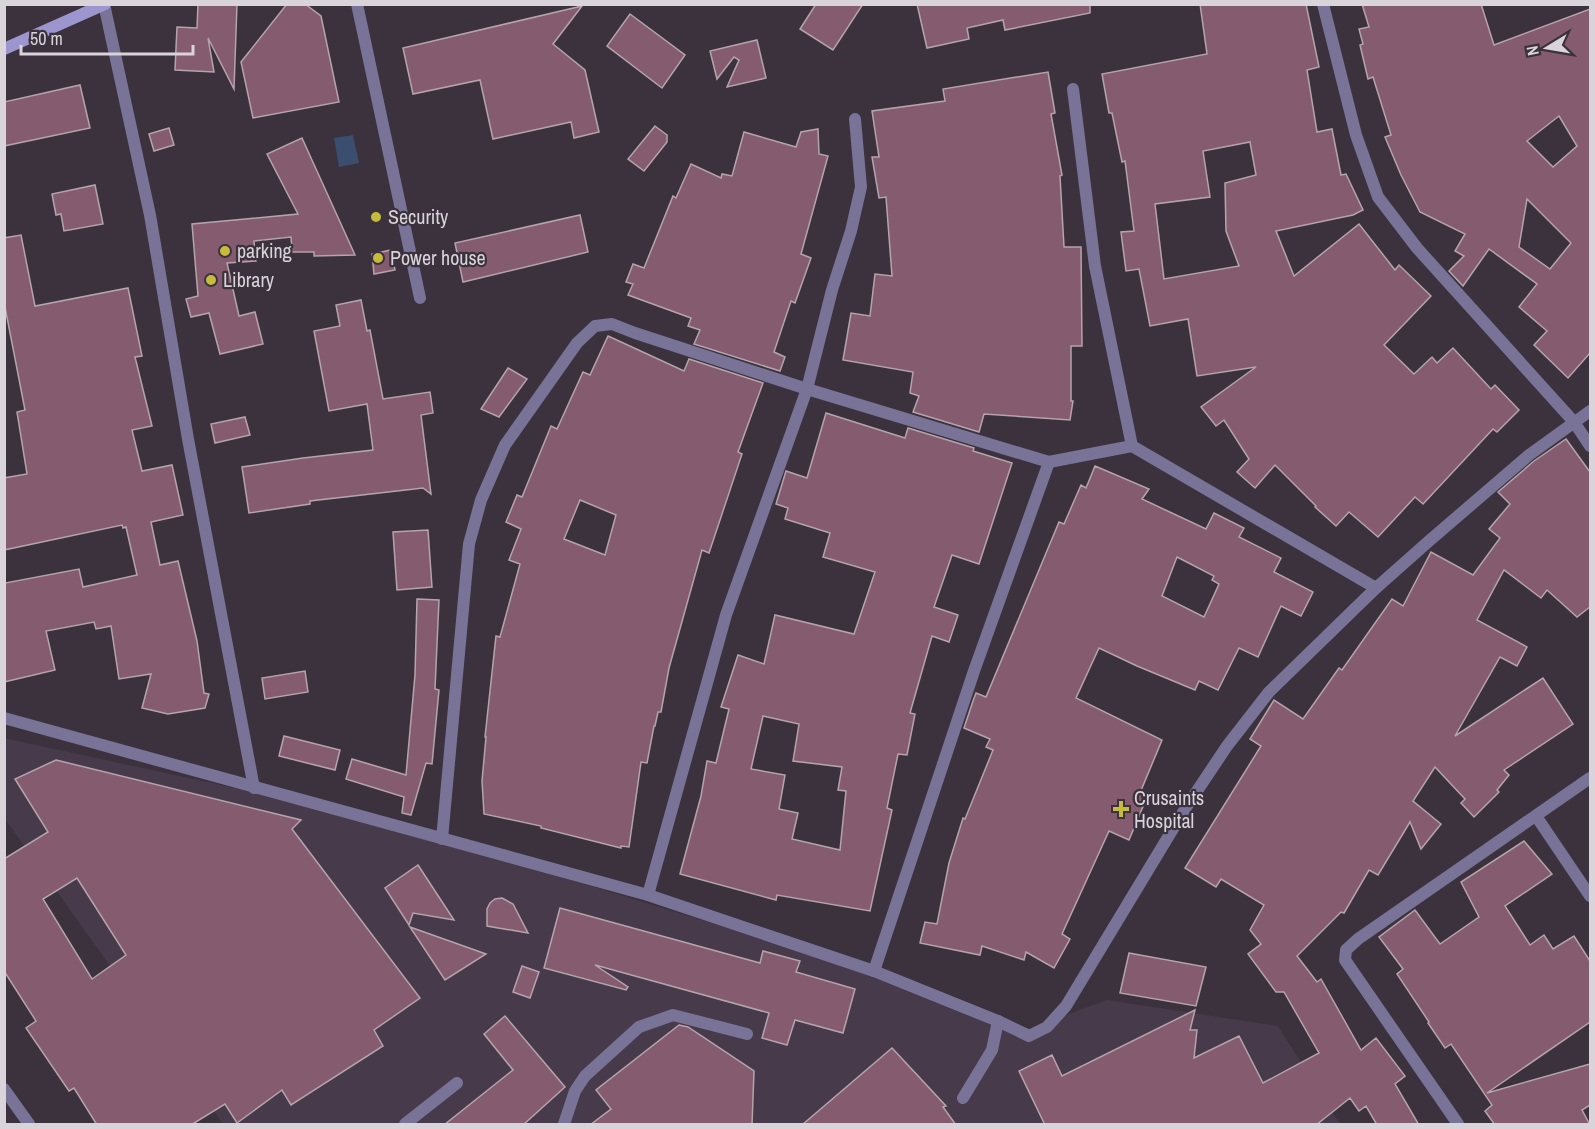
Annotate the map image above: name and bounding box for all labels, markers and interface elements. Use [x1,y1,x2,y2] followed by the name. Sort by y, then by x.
[21,18,194,56] scale bar
[1517,18,1577,78] north arrow
[30,26,63,51] text: 50 m
[1521,44,1544,58] text: N
[388,203,449,230] place label: Security
[369,210,383,224] marker: Security
[237,237,292,264] place label: parking
[218,244,232,258] marker: parking
[390,244,486,271] place label: Power house
[371,251,385,265] marker: Power house
[223,266,275,293] place label: Library
[204,273,218,287] marker: Library
[1134,784,1204,834] place label: Crusaints Hospital
[1112,800,1130,818] marker: Crusaints Hospital

